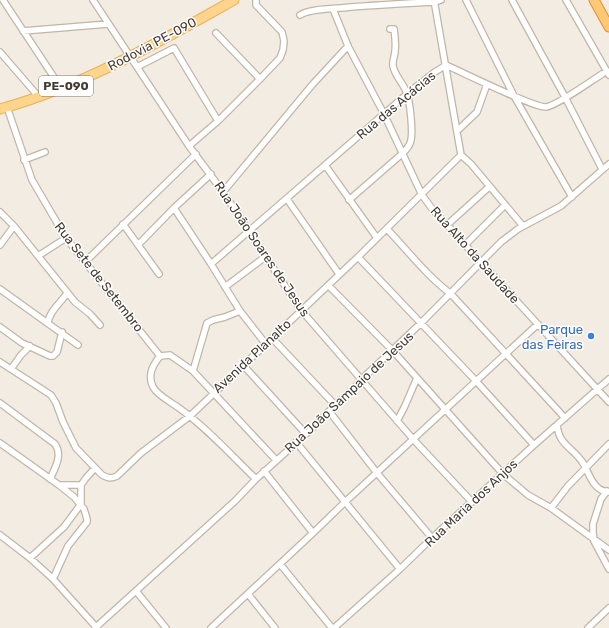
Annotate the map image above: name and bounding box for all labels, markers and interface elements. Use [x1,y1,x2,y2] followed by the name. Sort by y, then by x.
[105,14,199,74] street label: Rodovia PE-090
[354,67,439,142] street label: Rua das Acácias
[39,76,93,96] road number: PE-090
[211,179,313,320] street label: Rua João Soares de Jesus
[428,204,522,306] street label: Rua Alto da Saudade
[52,219,146,335] street label: Rua Sete de Setembro
[210,316,294,396] street label: Avenida Planalto
[522,322,583,352] place label: Parque das Feiras
[282,328,417,456] street label: Rua João Sampaio de Jesus
[586,331,596,341] marker: Parque das Feiras
[422,456,521,550] street label: Rua Maria dos Anjos

